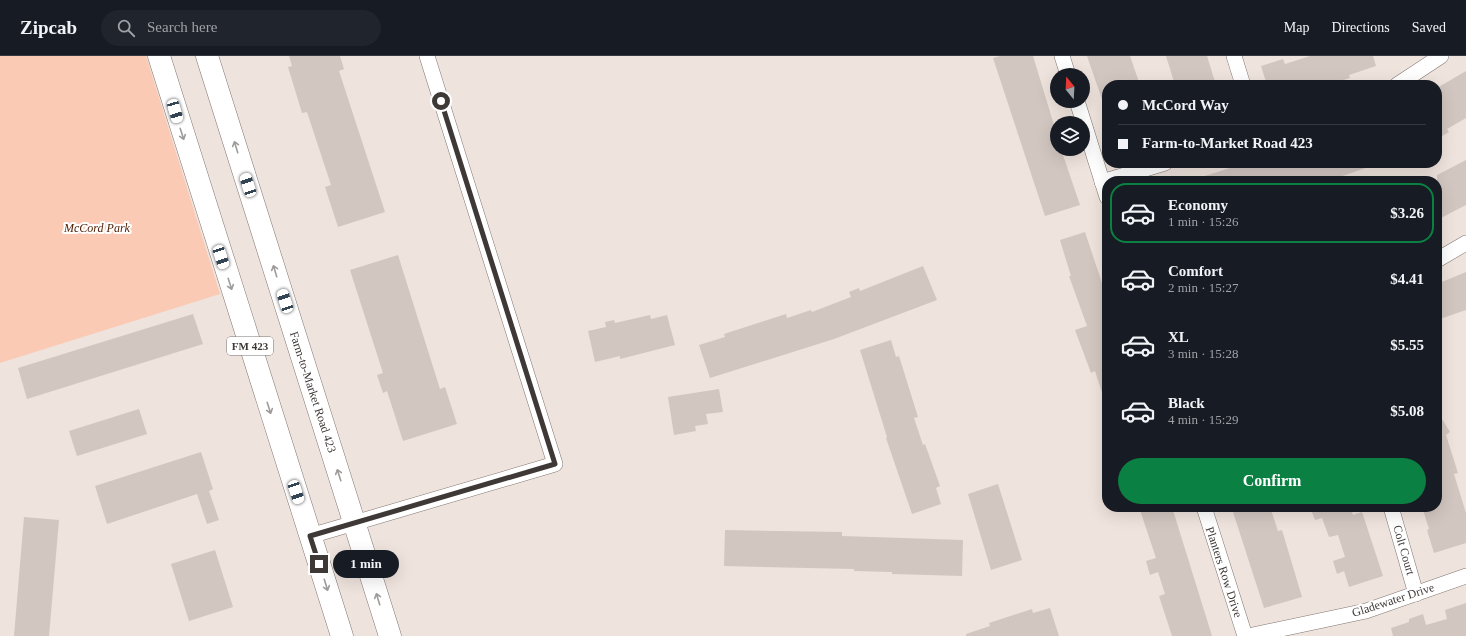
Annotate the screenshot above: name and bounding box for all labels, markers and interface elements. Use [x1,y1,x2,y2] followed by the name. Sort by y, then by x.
[101,10,381,46] search box
[20,17,77,38] text: Zipcab
[115,17,137,39] icon: search
[147,19,217,35] text: Search here
[1284,20,1309,35] text: Map
[1331,20,1390,35] text: Directions
[1412,20,1446,35] text: Saved
[1050,68,1090,108] north arrow
[1050,68,1090,156] map controls
[432,92,450,110] route start
[1142,97,1229,113] text: McCord Way
[166,98,184,124] car
[1050,116,1090,156] button: layers
[179,127,186,140] one-way arrow
[1142,135,1313,151] text: Farm-to-Market Road 423
[232,140,239,153] one-way arrow
[239,172,257,198] car
[1120,195,1156,231] icon: car
[1168,197,1228,213] text: Economy
[1390,205,1424,221] text: $3.26
[1168,214,1238,229] text: 1 min · 15:26
[63,221,131,235] park label: McCord Park
[212,244,230,270] car
[1120,261,1156,297] icon: car
[1168,263,1223,279] text: Comfort
[271,264,278,277] one-way arrow
[1390,271,1424,287] text: $4.41
[227,277,234,290] one-way arrow
[1168,280,1238,295] text: 2 min · 15:27
[276,288,294,314] car
[1120,327,1156,363] icon: car
[1168,329,1189,345] text: XL
[287,330,339,454] street label: Farm-to-Market Road 423
[227,337,273,355] road number: FM 423
[1390,337,1424,353] text: $5.55
[1168,346,1238,361] text: 3 min · 15:28
[1120,393,1156,429] icon: car
[1168,395,1205,411] text: Black
[266,402,274,414] one-way arrow
[1390,403,1424,419] text: $5.08
[1168,412,1238,427] text: 4 min · 15:29
[1118,458,1426,504] button: Confirm
[335,468,342,481] one-way arrow
[287,479,305,505] car
[1390,524,1418,577] street label: Colt Court
[1203,525,1245,619] street label: Planters Row Drive
[333,550,399,578] callout: 1 min
[310,555,328,573] route end
[350,556,382,571] text: 1 min
[323,579,330,592] one-way arrow
[1350,580,1436,620] street label: Gladewater Drive
[374,592,381,605] one-way arrow

